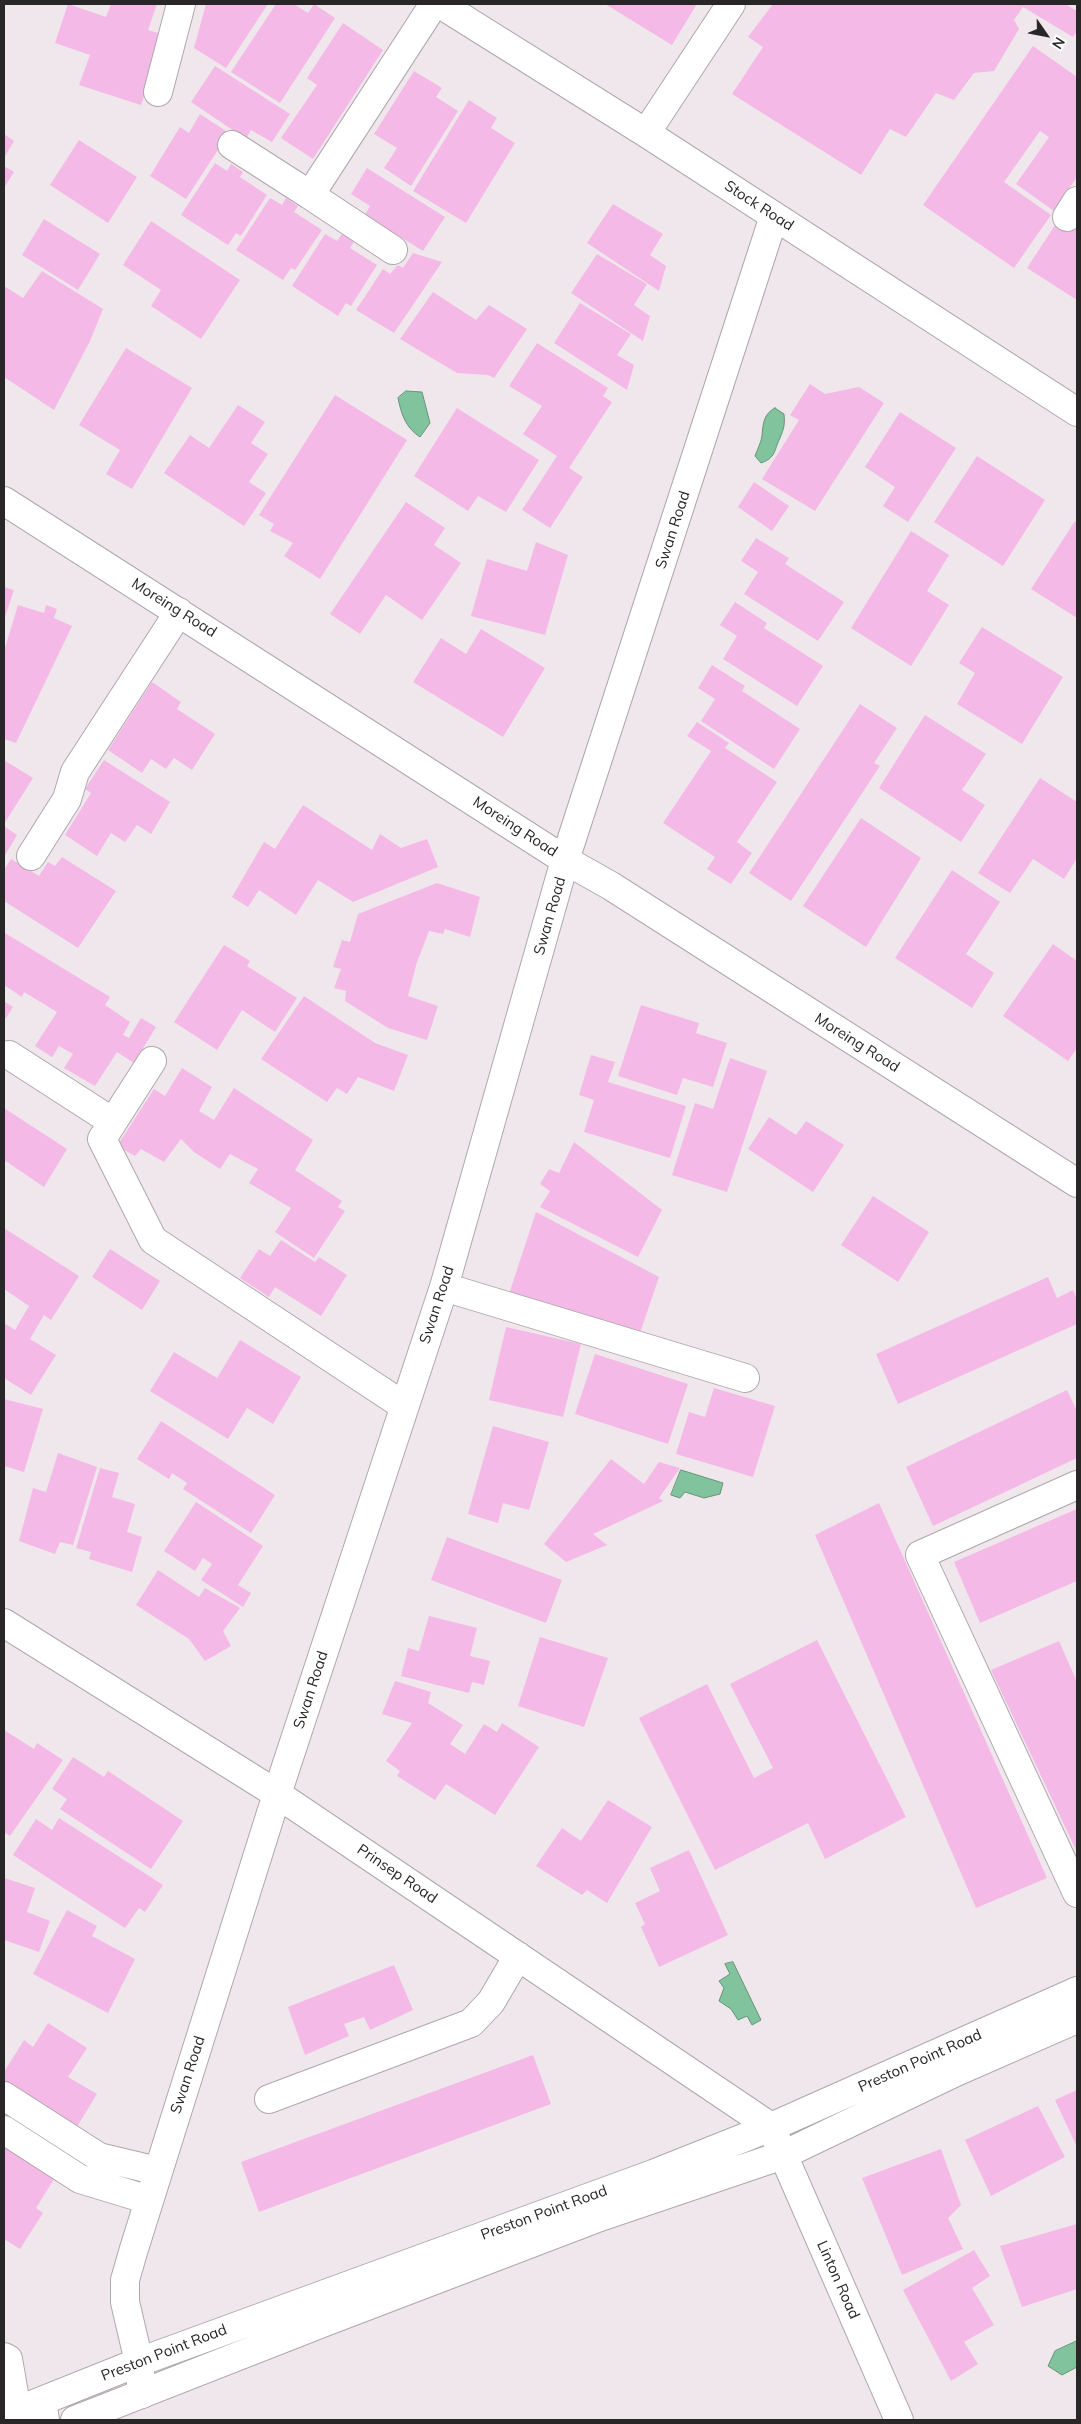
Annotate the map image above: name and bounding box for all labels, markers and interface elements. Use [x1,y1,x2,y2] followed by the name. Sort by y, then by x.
[1021,10,1071,60] north arrow
[1048,34,1069,53] text: N
[721,177,797,235] street label: Stock Road
[652,489,694,571] street label: Swan Road
[128,575,220,641] street label: Moreing Road
[469,793,561,861] street label: Moreing Road
[530,875,570,957] street label: Swan Road
[811,1010,903,1076] street label: Moreing Road
[416,1264,458,1346] street label: Swan Road
[290,1649,332,1731] street label: Swan Road
[354,1841,440,1907] street label: Prinsep Road
[855,2026,985,2096] street label: Preston Point Road
[167,2034,209,2116] street label: Swan Road
[478,2182,610,2244] street label: Preston Point Road
[813,2238,863,2322] street label: Linton Road
[99,2321,229,2385] street label: Preston Point Road

